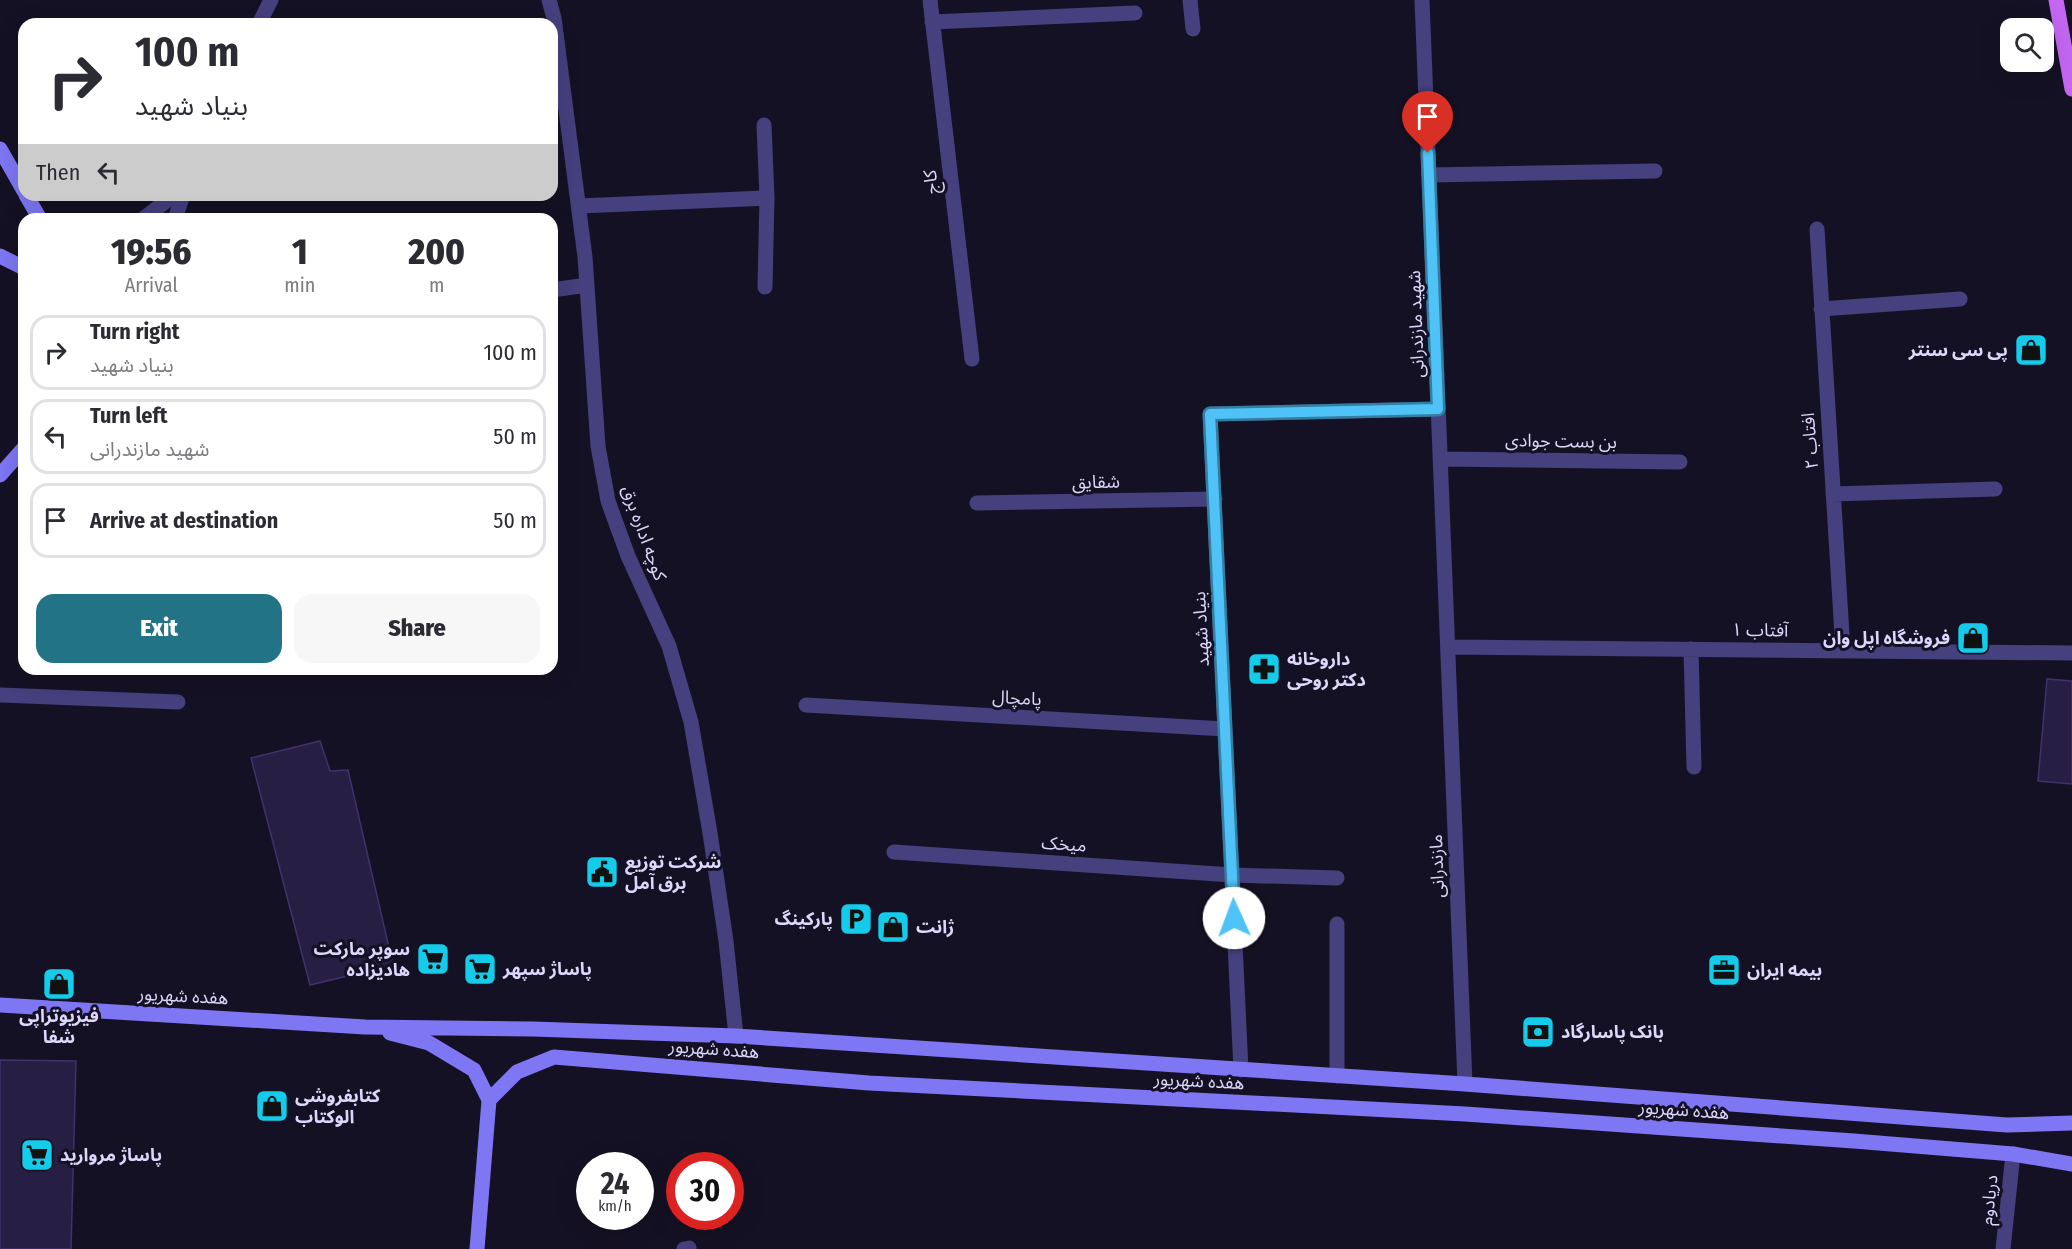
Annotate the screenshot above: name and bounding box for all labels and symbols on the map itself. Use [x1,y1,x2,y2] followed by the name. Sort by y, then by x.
[1402,91,1453,153] pin
[919,168,945,195] street label: کاج
[1403,270,1429,378] street label: شهید مازندرانی
[2013,332,2049,368] shop icon: پی سی سنتر
[1908,339,2008,362] place label: پی سی سنتر
[1797,412,1823,470] street label: افتاب ۲
[1505,429,1617,453] street label: بن بست جوادی
[1072,471,1120,493] street label: شقایق
[617,483,672,584] street label: کوچه اداره برق
[1188,591,1214,667] street label: بنیاد شهید
[1731,619,1789,642] street label: آفتاب ۱
[1955,620,1991,656] shop icon: فروشگاه اپل وان
[1823,627,1950,650] place label: فروشگاه اپل وان
[1287,648,1366,691] place label: داروخانه دکتر روحی
[1246,651,1282,687] pharmacy icon: داروخانه دکتر روحی
[992,686,1042,710] street label: پامچال
[1041,831,1087,857] street label: میخک
[1425,834,1449,898] street label: مازندرانی
[625,851,721,894] place label: شرکت توزیع برق آمل
[584,854,620,890] public building icon: شرکت توزیع برق آمل
[1202,886,1266,950] position arrow
[838,901,874,937] parking icon: پارکینگ
[775,908,833,931] place label: پارکینگ
[875,909,911,945] shop icon: ژانت
[916,916,954,938] place label: ژانت
[314,938,410,981] place label: سوپر مارکت هادیزاده
[415,941,451,977] supermarket icon: سوپر مارکت هادیزاده
[462,951,498,987] supermarket icon: پاساژ سپهر
[1706,952,1742,988] office icon: بیمه ایران
[502,958,592,981] place label: پاساژ سپهر
[1747,959,1822,981] place label: بیمه ایران
[41,966,77,1002] shop icon: فیزیوتراپی شفا
[136,983,229,1009] street label: هفده شهریور
[19,1005,99,1048] place label: فیزیوتراپی شفا
[1520,1014,1556,1050] bank icon: بانک پاسارگاد
[1561,1021,1664,1044] place label: بانک پاسارگاد
[667,1035,760,1063] street label: هفده شهریور
[1152,1068,1245,1094] street label: هفده شهریور
[295,1085,381,1128] place label: کتابفروشی الوکتاب
[254,1088,290,1124] shop icon: کتابفروشی الوکتاب
[1637,1096,1730,1124] street label: هفده شهریور
[19,1137,55,1173] supermarket icon: پاساژ مروارید
[60,1144,162,1167] place label: پاساژ مروارید
[666,1152,744,1230] speed limit sign: 30
[1975,1174,2006,1227] street label: دریادوم

